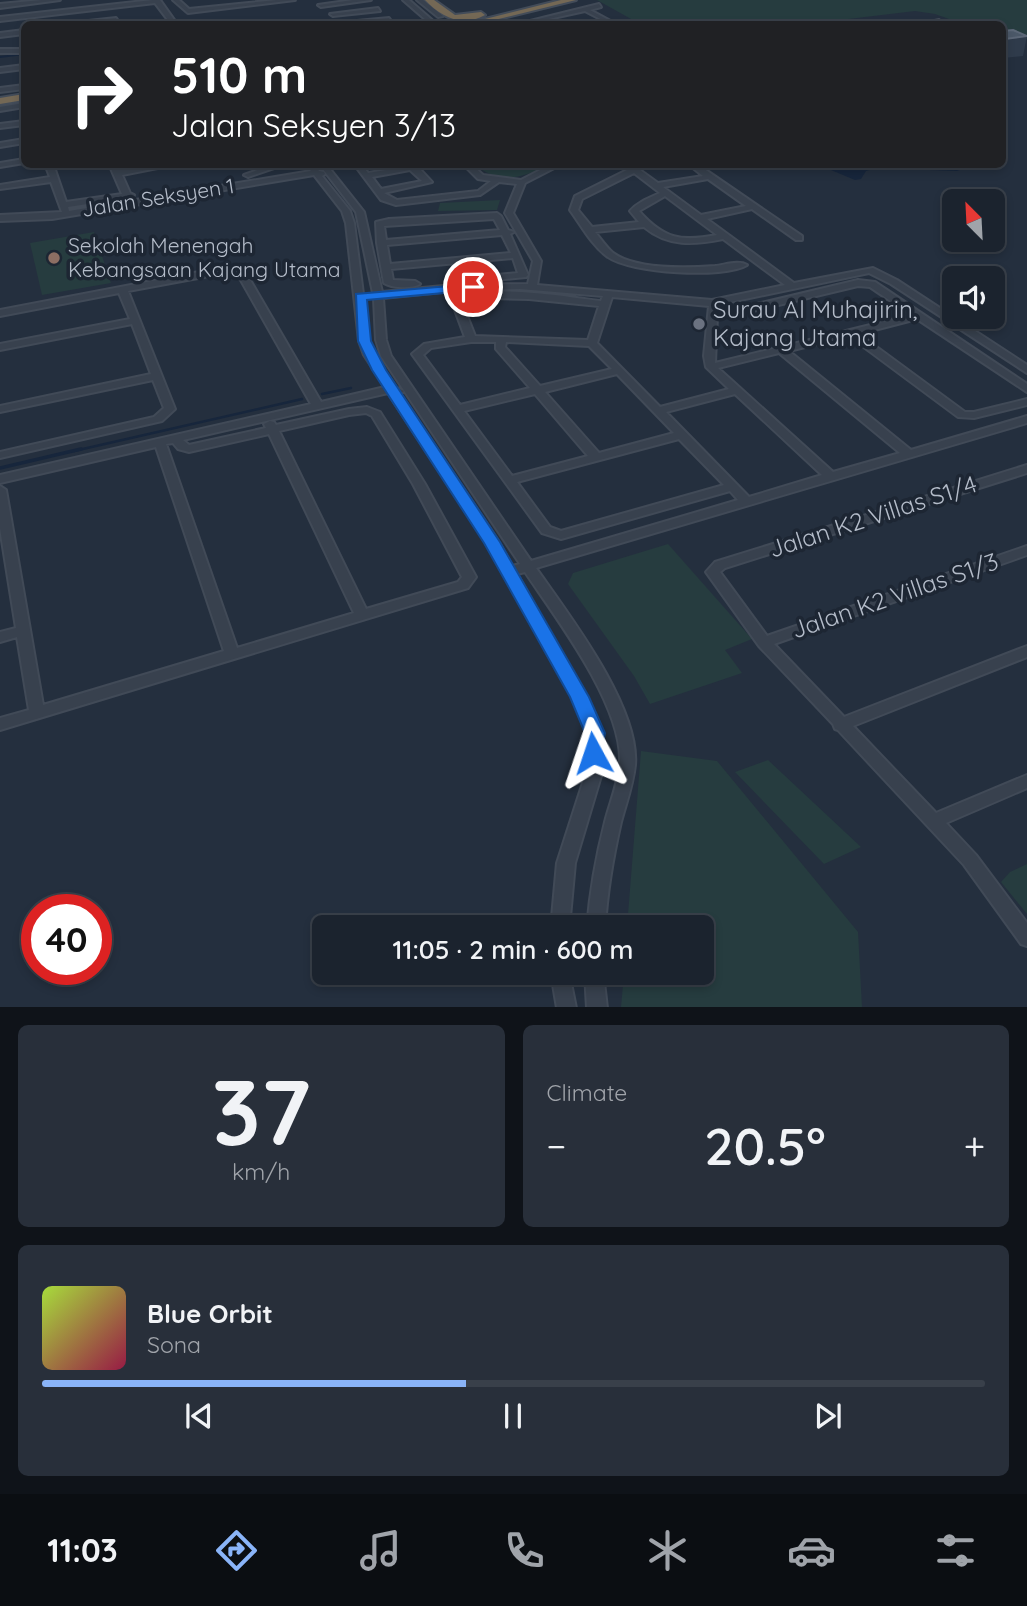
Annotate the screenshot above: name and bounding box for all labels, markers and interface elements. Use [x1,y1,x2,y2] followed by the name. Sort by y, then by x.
[171,44,307,105] text: 510 m
[56,49,147,140] icon: right
[171,105,456,145] text: Jalan Seksyen 3/13
[80,172,236,222] street label: Jalan Seksyen 1
[942,189,1004,252] north arrow
[942,189,1005,329] map controls
[68,232,341,282] place label: Sekolah Menengah Kebangsaan Kajang Utama
[46,250,62,266] marker: Sekolah Menengah Kebangsaan Kajang Utama
[443,257,503,317] pin
[942,266,1005,329] button: sound
[454,268,492,306] icon: arrive
[713,294,917,352] place label: Surau Al Muhajirin, Kajang Utama
[691,316,707,332] marker: Surau Al Muhajirin, Kajang Utama
[765,468,980,564] street label: Jalan K2 Villas S1/4
[787,546,1002,645] street label: Jalan K2 Villas S1/3
[556,716,630,790] position arrow
[21,894,112,985] speed limit sign: 40
[393,933,633,966] text: 11:05 · 2 min · 600 m
[212,1054,311,1168] text: 37
[547,1078,627,1107] text: Climate
[704,1113,826,1178] text: 20.5°
[547,1122,566,1170] text: −
[964,1122,985,1170] text: +
[232,1157,290,1186] text: km/h
[147,1297,273,1330] text: Blue Orbit
[147,1330,201,1359] text: Sona
[180,1397,218,1435] icon: previous
[494,1397,532,1435] icon: pause
[809,1397,847,1435] icon: next
[212,1526,261,1575] icon: directions
[356,1526,405,1575] icon: music
[500,1526,549,1575] icon: phone
[643,1526,692,1575] icon: climate
[787,1526,836,1575] icon: car
[931,1526,980,1575] icon: filters
[47,1530,118,1570] text: 11:03

